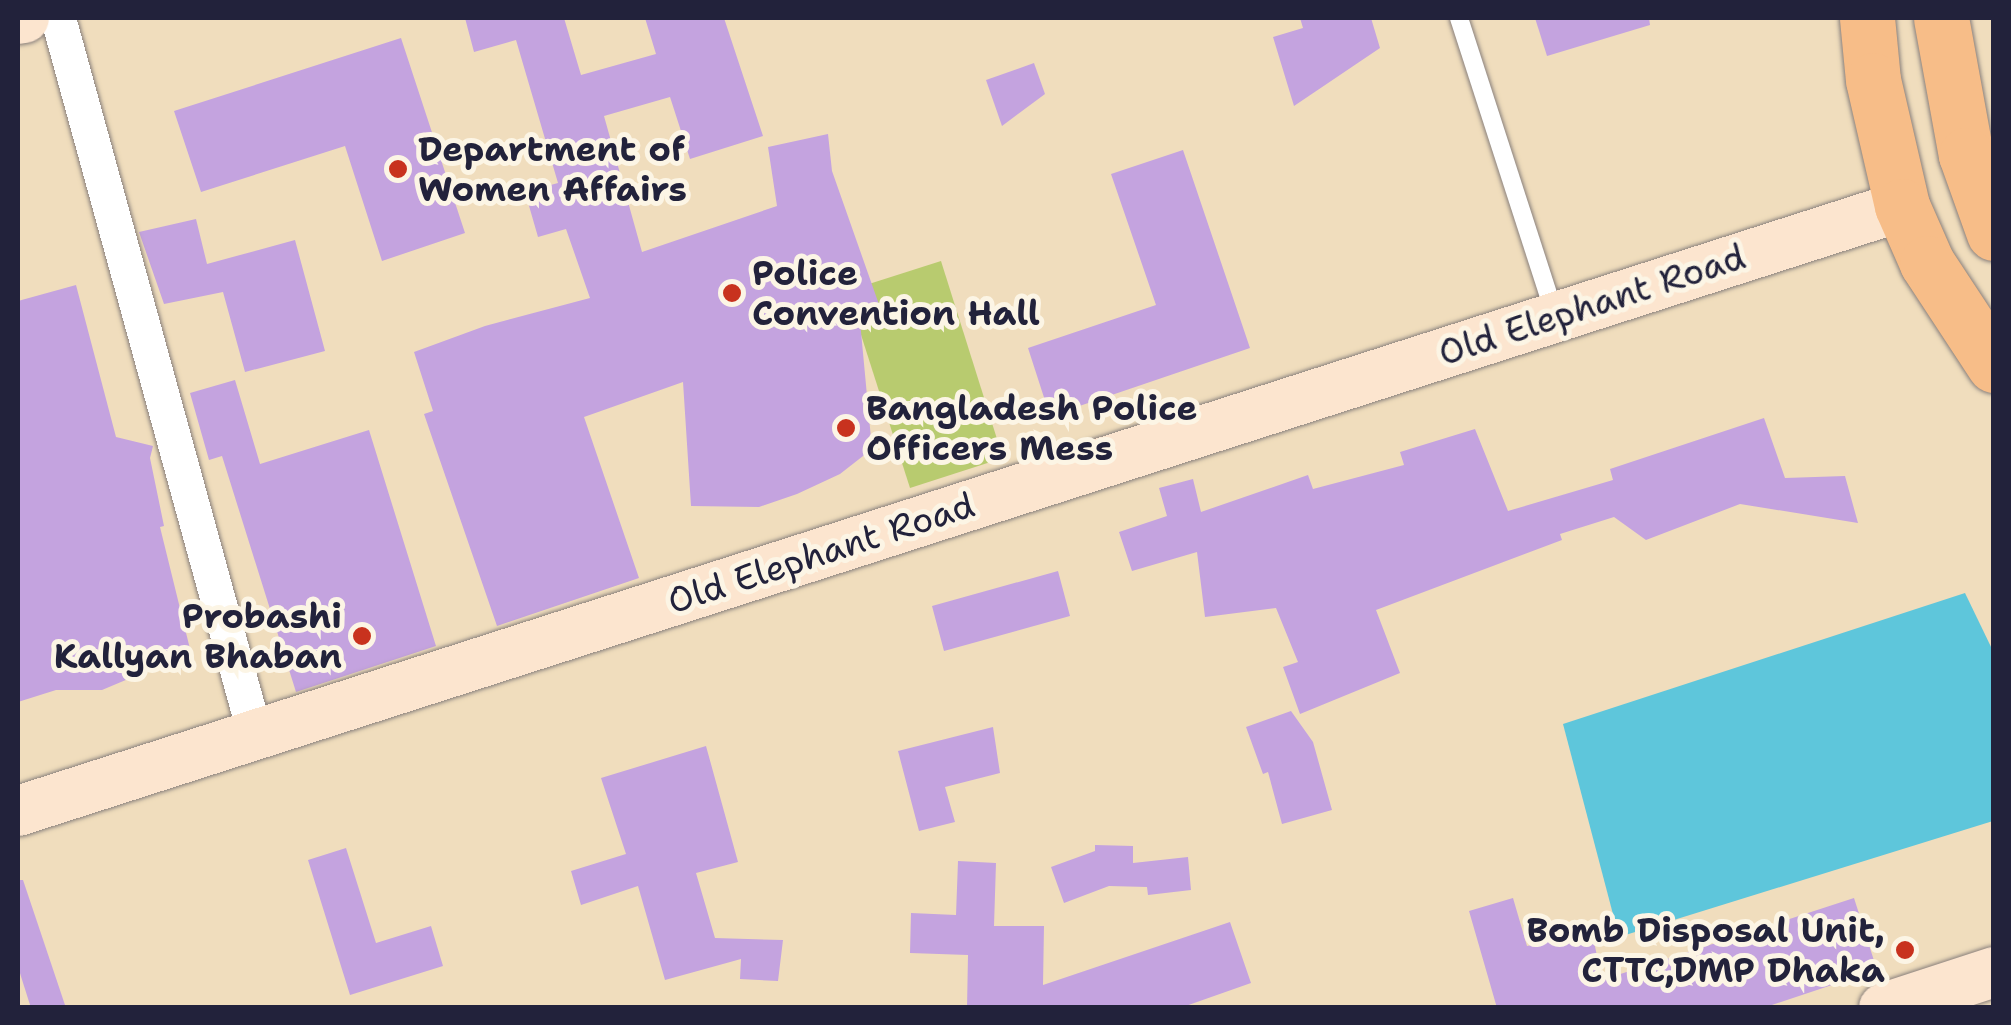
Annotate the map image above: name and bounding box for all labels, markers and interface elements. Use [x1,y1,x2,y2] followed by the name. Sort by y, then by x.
[418,128,687,210] place label: Department of Women Affairs
[387,158,409,180] marker: Department of Women Affairs
[1433,236,1751,374] street label: Old Elephant Road
[752,252,1040,334] place label: Police Convention Hall
[721,282,743,304] marker: Police Convention Hall
[866,387,1198,469] place label: Bangladesh Police Officers Mess
[835,417,857,439] marker: Bangladesh Police Officers Mess
[662,484,980,622] street label: Old Elephant Road
[54,595,342,677] place label: Probashi Kallyan Bhaban
[351,625,373,647] marker: Probashi Kallyan Bhaban
[1526,909,1885,991] place label: Bomb Disposal Unit, CTTC,DMP Dhaka
[1894,939,1916,961] marker: Bomb Disposal Unit, CTTC,DMP Dhaka

